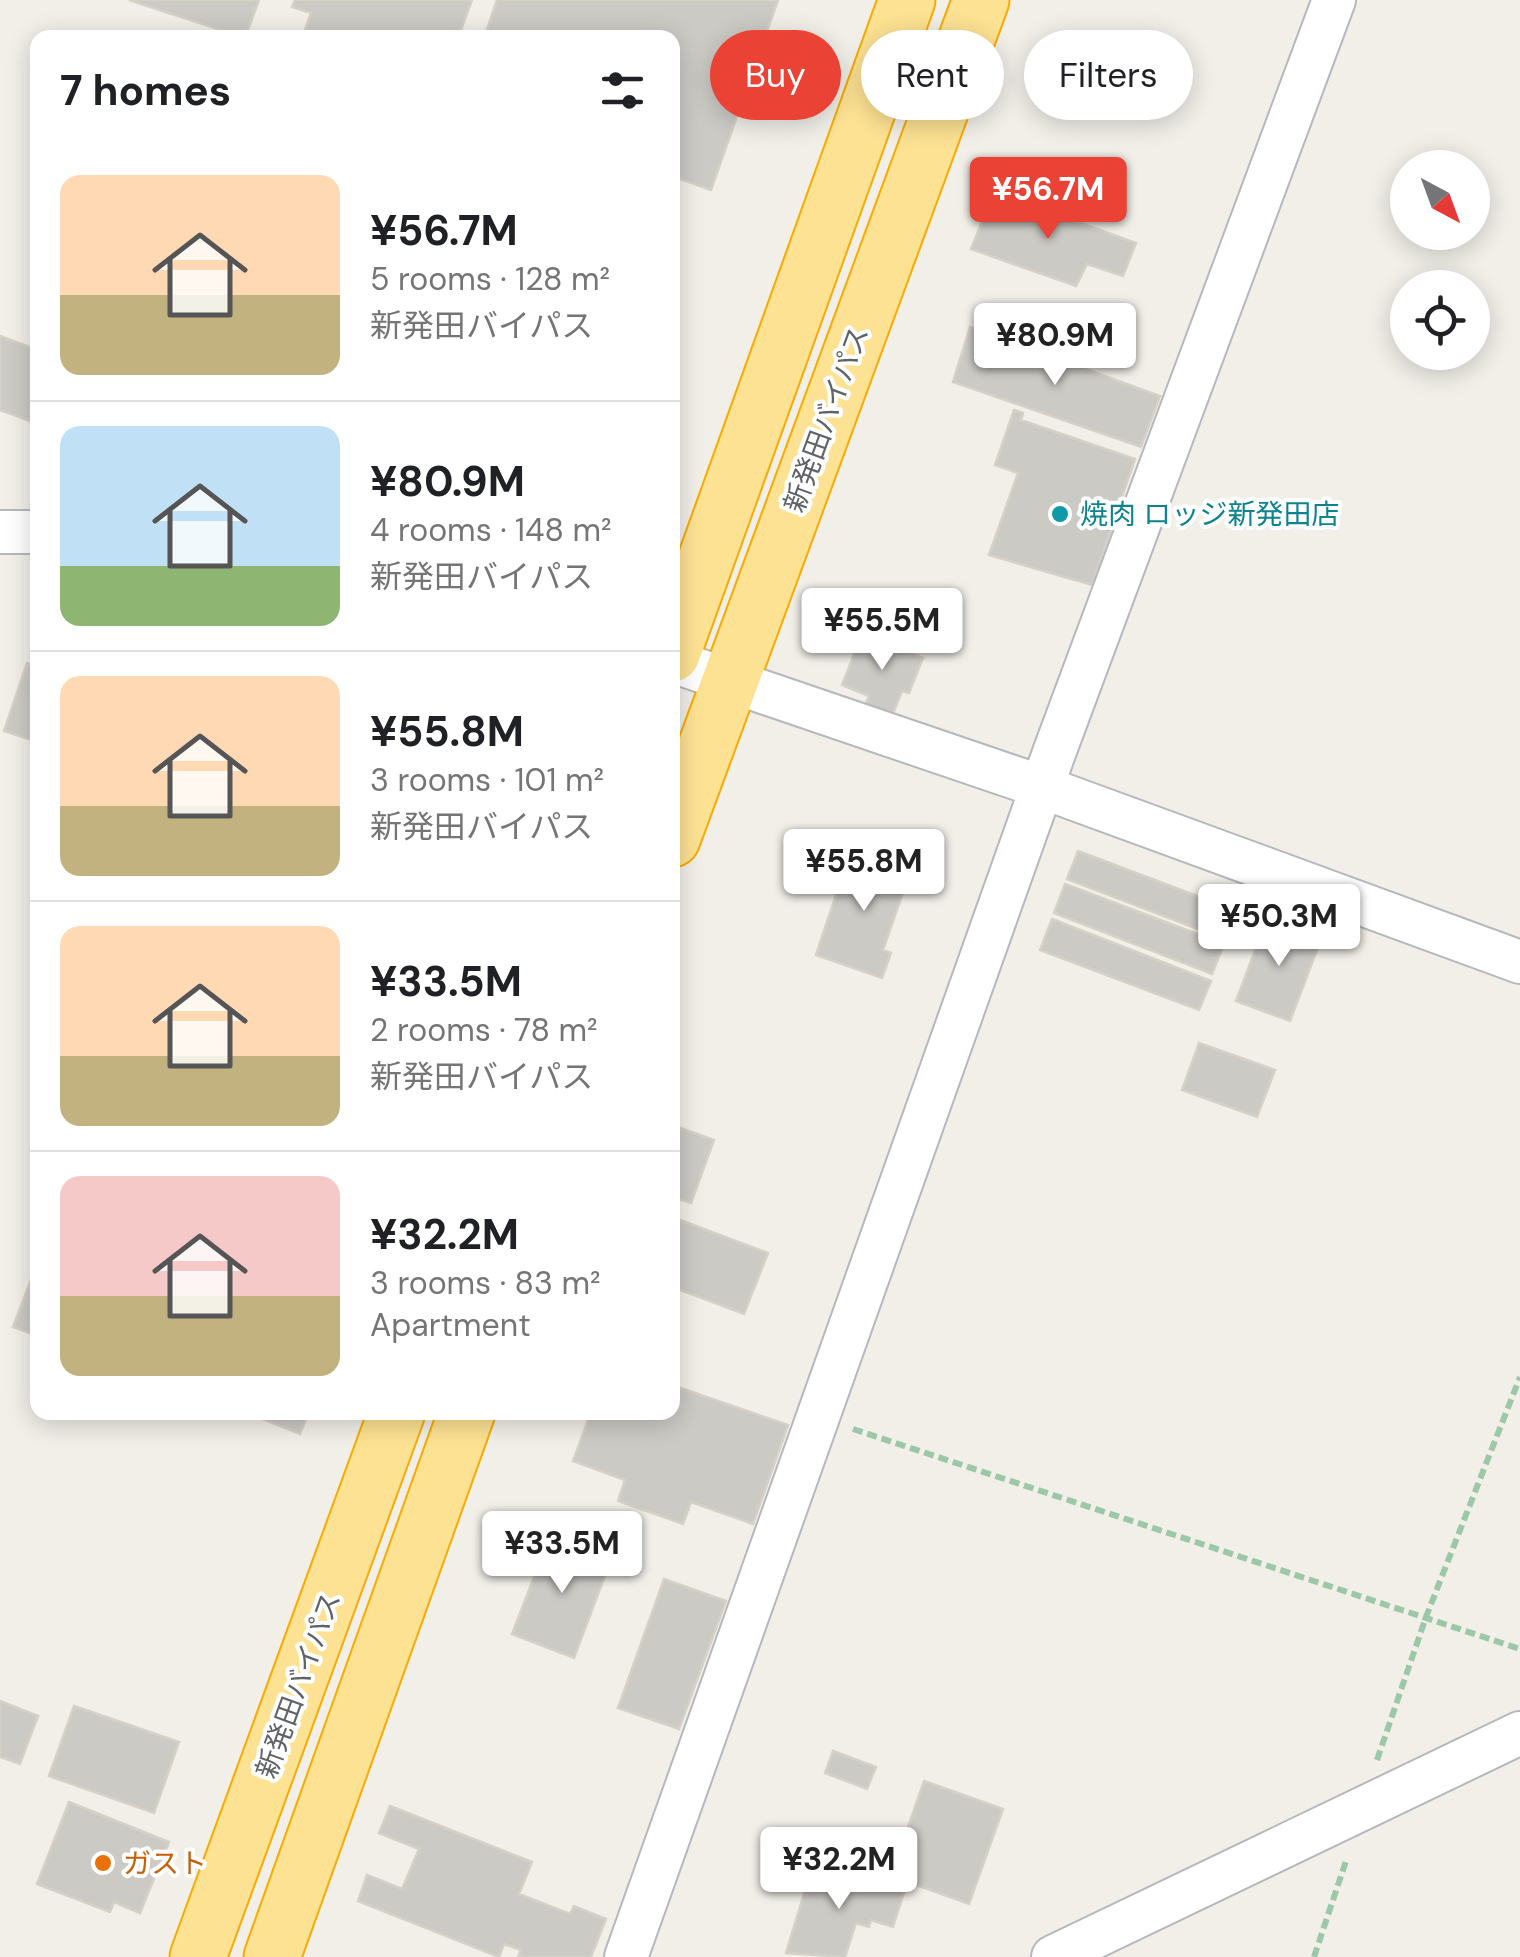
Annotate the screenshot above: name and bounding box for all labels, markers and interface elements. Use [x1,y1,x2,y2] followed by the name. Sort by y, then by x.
[710,30,841,120] chip: Buy
[861,30,1004,120] chip: Rent
[1024,30,1193,120] chip: Filters
[60,63,231,118] text: 7 homes
[595,63,650,118] icon: filters
[1390,150,1490,250] north arrow
[1390,150,1490,370] map controls
[967,157,1129,242] pin: ¥56.7M
[992,168,1104,210] text: ¥56.7M
[370,203,518,258] text: ¥56.7M
[140,215,260,335] icon: home
[370,258,610,300] text: 5 rooms · 128 m²
[1390,270,1490,370] button: locate
[974,303,1136,388] pin: ¥80.9M
[370,305,593,347] text: 新発田バイパス
[996,314,1114,356] text: ¥80.9M
[776,321,877,517] street label: 新発田バイパス
[370,454,525,509] text: ¥80.9M
[140,466,260,586] icon: home
[1080,496,1339,533] place label: 焼肉 ロッジ新発田店
[1049,503,1071,525] marker: 焼肉 ロッジ新発田店
[370,509,612,551] text: 4 rooms · 148 m²
[370,556,593,598] text: 新発田バイパス
[801,588,963,673] pin: ¥55.5M
[824,599,940,641] text: ¥55.5M
[370,704,524,759] text: ¥55.8M
[140,716,260,836] icon: home
[370,759,604,801] text: 3 rooms · 101 m²
[370,806,593,848] text: 新発田バイパス
[783,829,945,914] pin: ¥55.8M
[805,840,923,882] text: ¥55.8M
[1198,884,1360,969] pin: ¥50.3M
[1220,895,1338,937] text: ¥50.3M
[370,954,522,1009] text: ¥33.5M
[140,966,260,1086] icon: home
[370,1009,598,1051] text: 2 rooms · 78 m²
[370,1056,593,1098] text: 新発田バイパス
[370,1207,519,1262] text: ¥32.2M
[140,1216,260,1336] icon: home
[370,1262,601,1304] text: 3 rooms · 83 m²
[370,1304,531,1346] text: Apartment
[481,1511,643,1596] pin: ¥33.5M
[504,1522,620,1564] text: ¥33.5M
[248,1587,349,1783] street label: 新発田バイパス
[758,1827,920,1912] pin: ¥32.2M
[782,1838,896,1880] text: ¥32.2M
[123,1845,207,1882] place label: ガスト
[92,1852,114,1874] marker: ガスト

